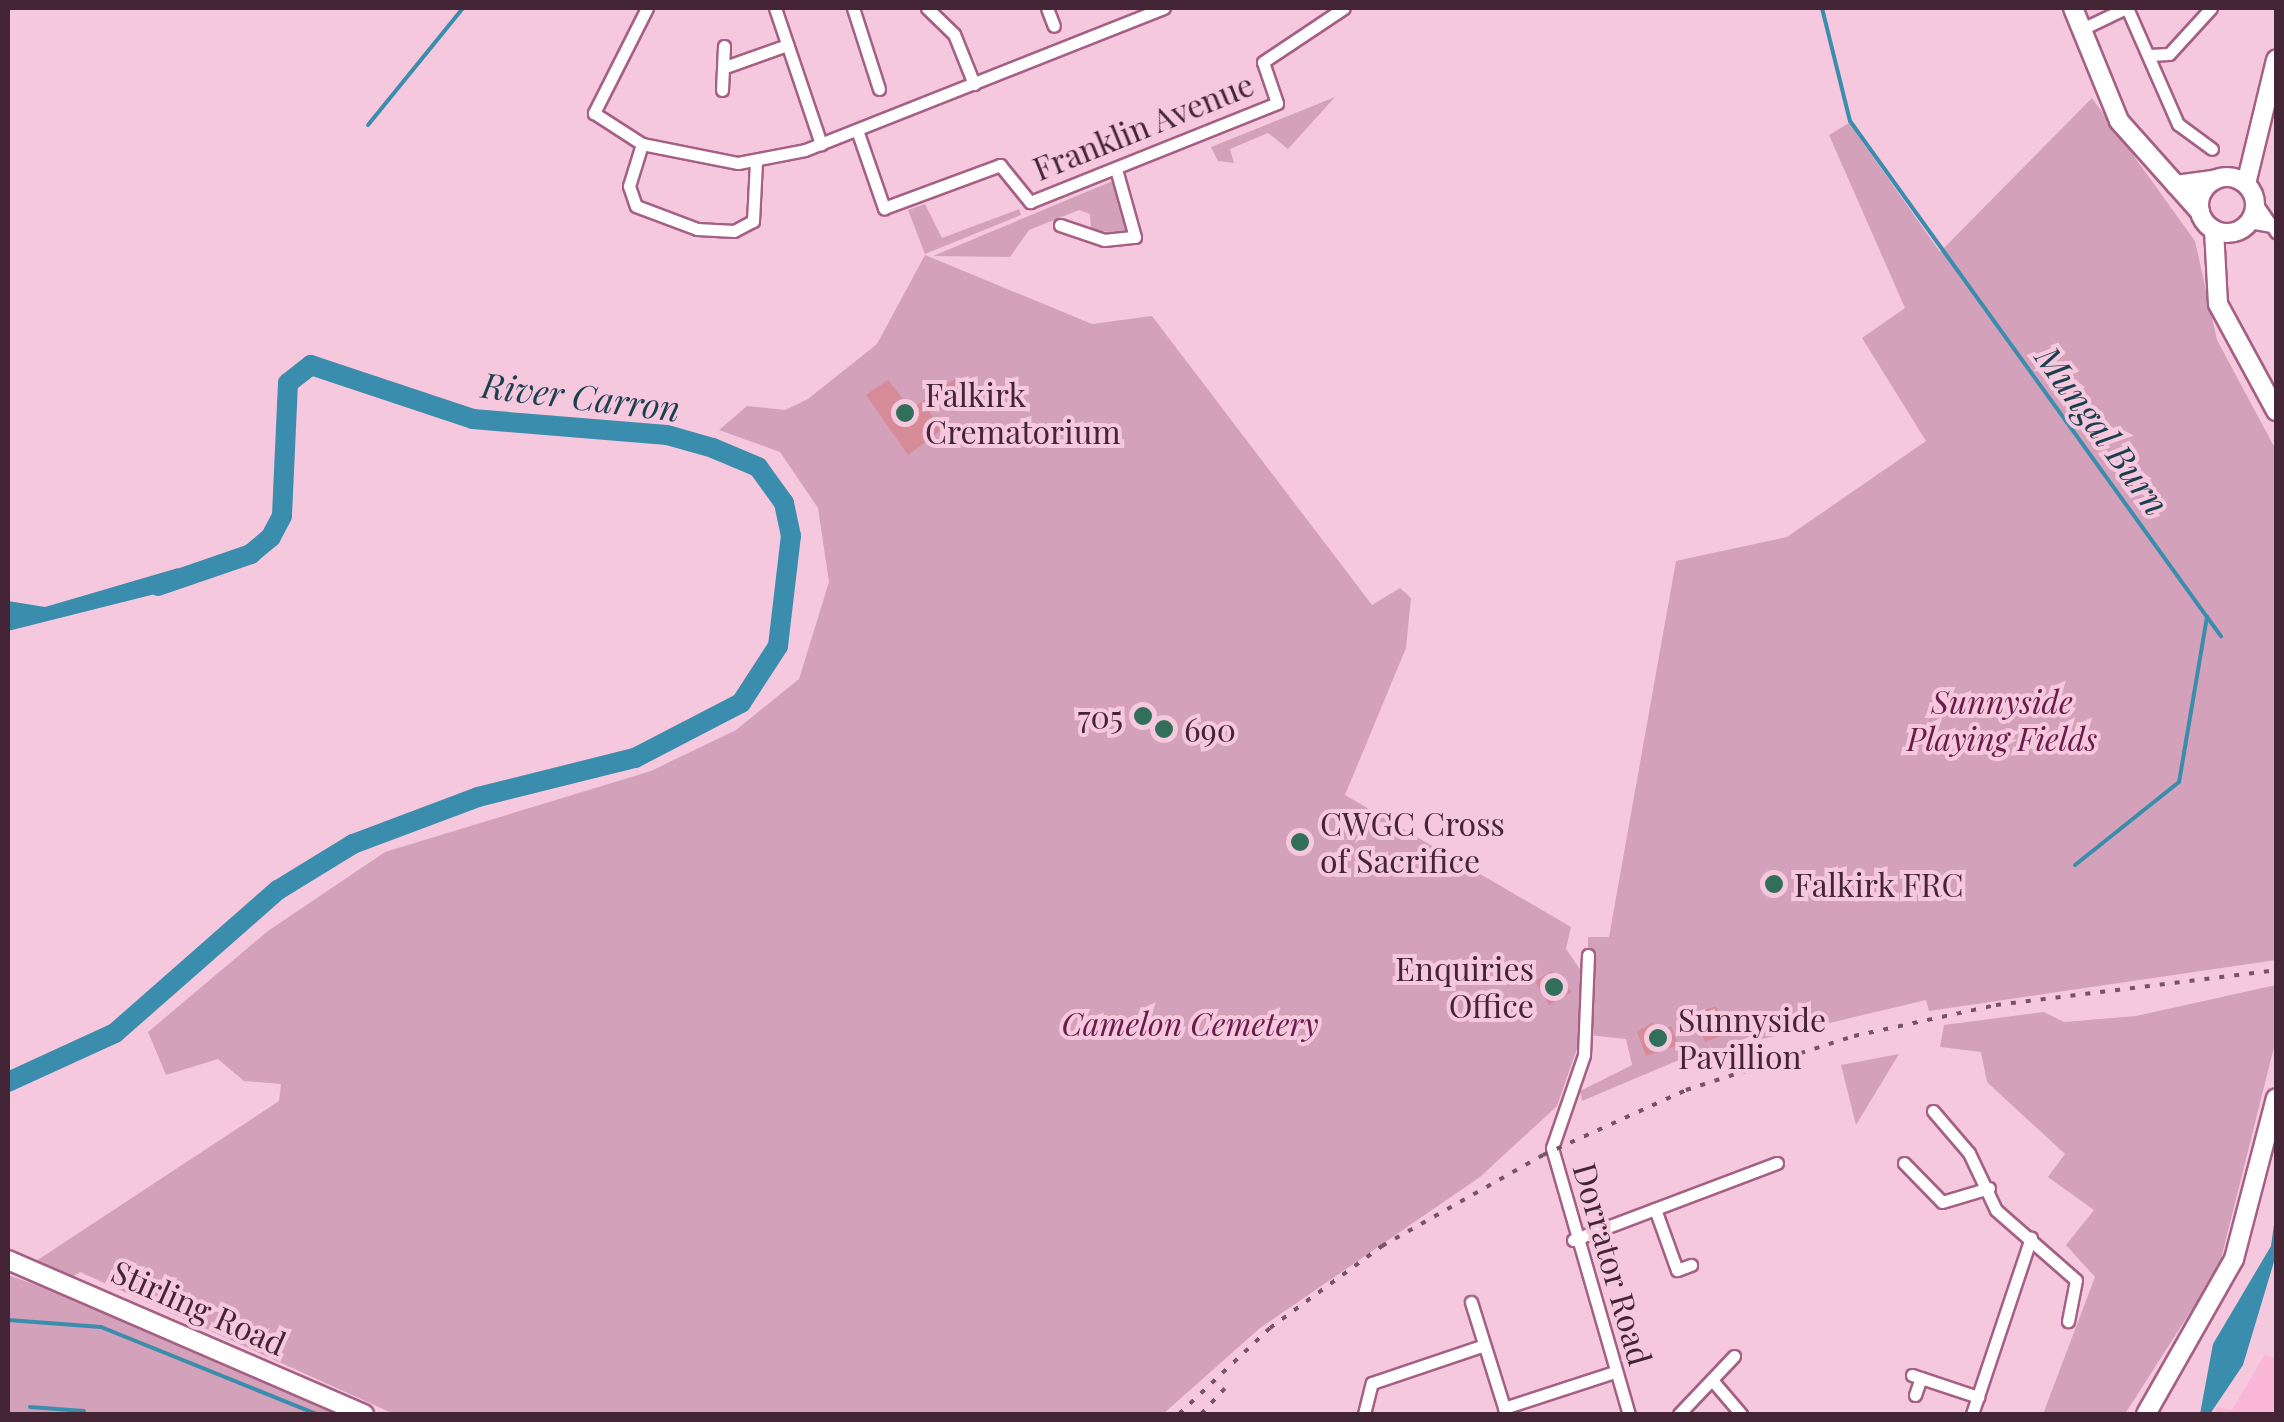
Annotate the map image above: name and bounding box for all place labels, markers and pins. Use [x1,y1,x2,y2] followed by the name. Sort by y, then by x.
[925,376,1121,451] place label: Falkirk Crematorium
[894,402,916,424] marker: Falkirk Crematorium
[1078,697,1123,735] place label: 705
[1132,705,1154,727] marker: 705
[1184,710,1236,748] place label: 690
[1153,718,1175,740] marker: 690
[1320,805,1505,880] place label: CWGC Cross of Sacrifice
[1289,831,1311,853] marker: CWGC Cross of Sacrifice
[1794,865,1964,903] place label: Falkirk FRC
[1763,873,1785,895] marker: Falkirk FRC
[1395,950,1534,1025] place label: Enquiries Office
[1543,976,1565,998] marker: Enquiries Office
[1678,1001,1826,1076] place label: Sunnyside Pavillion
[1647,1027,1669,1049] marker: Sunnyside Pavillion

